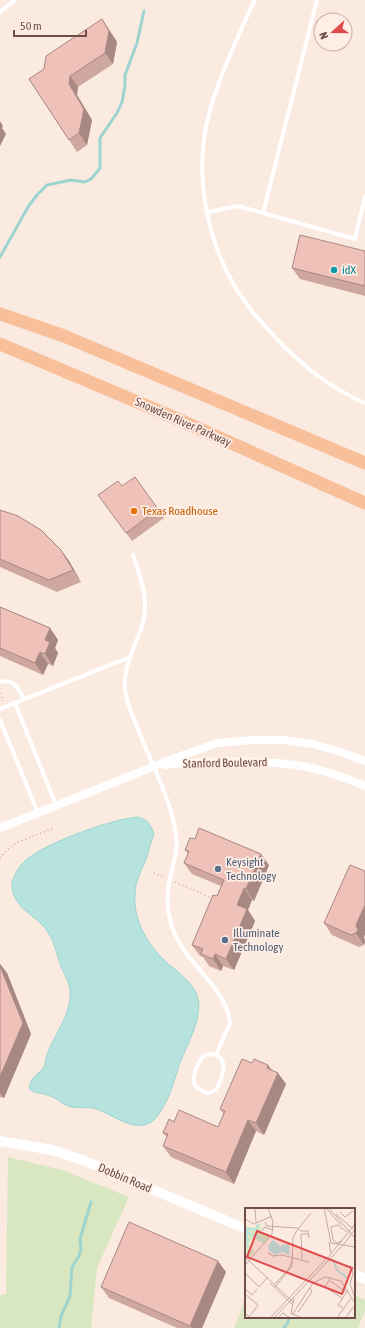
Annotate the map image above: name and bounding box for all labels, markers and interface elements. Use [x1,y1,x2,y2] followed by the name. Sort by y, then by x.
[14,12,86,38] scale bar
[313,12,353,52] north arrow
[20,19,42,33] text: 50 m
[317,30,330,41] text: N
[342,263,356,277] place label: idX
[329,265,339,275] marker: idX
[133,394,233,450] street label: Snowden River Parkway
[142,504,218,518] place label: Texas Roadhouse
[129,506,139,516] marker: Texas Roadhouse
[182,755,268,771] street label: Stanford Boulevard
[226,855,277,883] place label: Keysight Technology
[213,864,223,874] marker: Keysight Technology
[233,926,284,954] place label: Illuminate Technology
[220,935,230,945] marker: Illuminate Technology
[96,1160,154,1196] street label: Dobbin Road
[245,1208,355,1318] inset map

